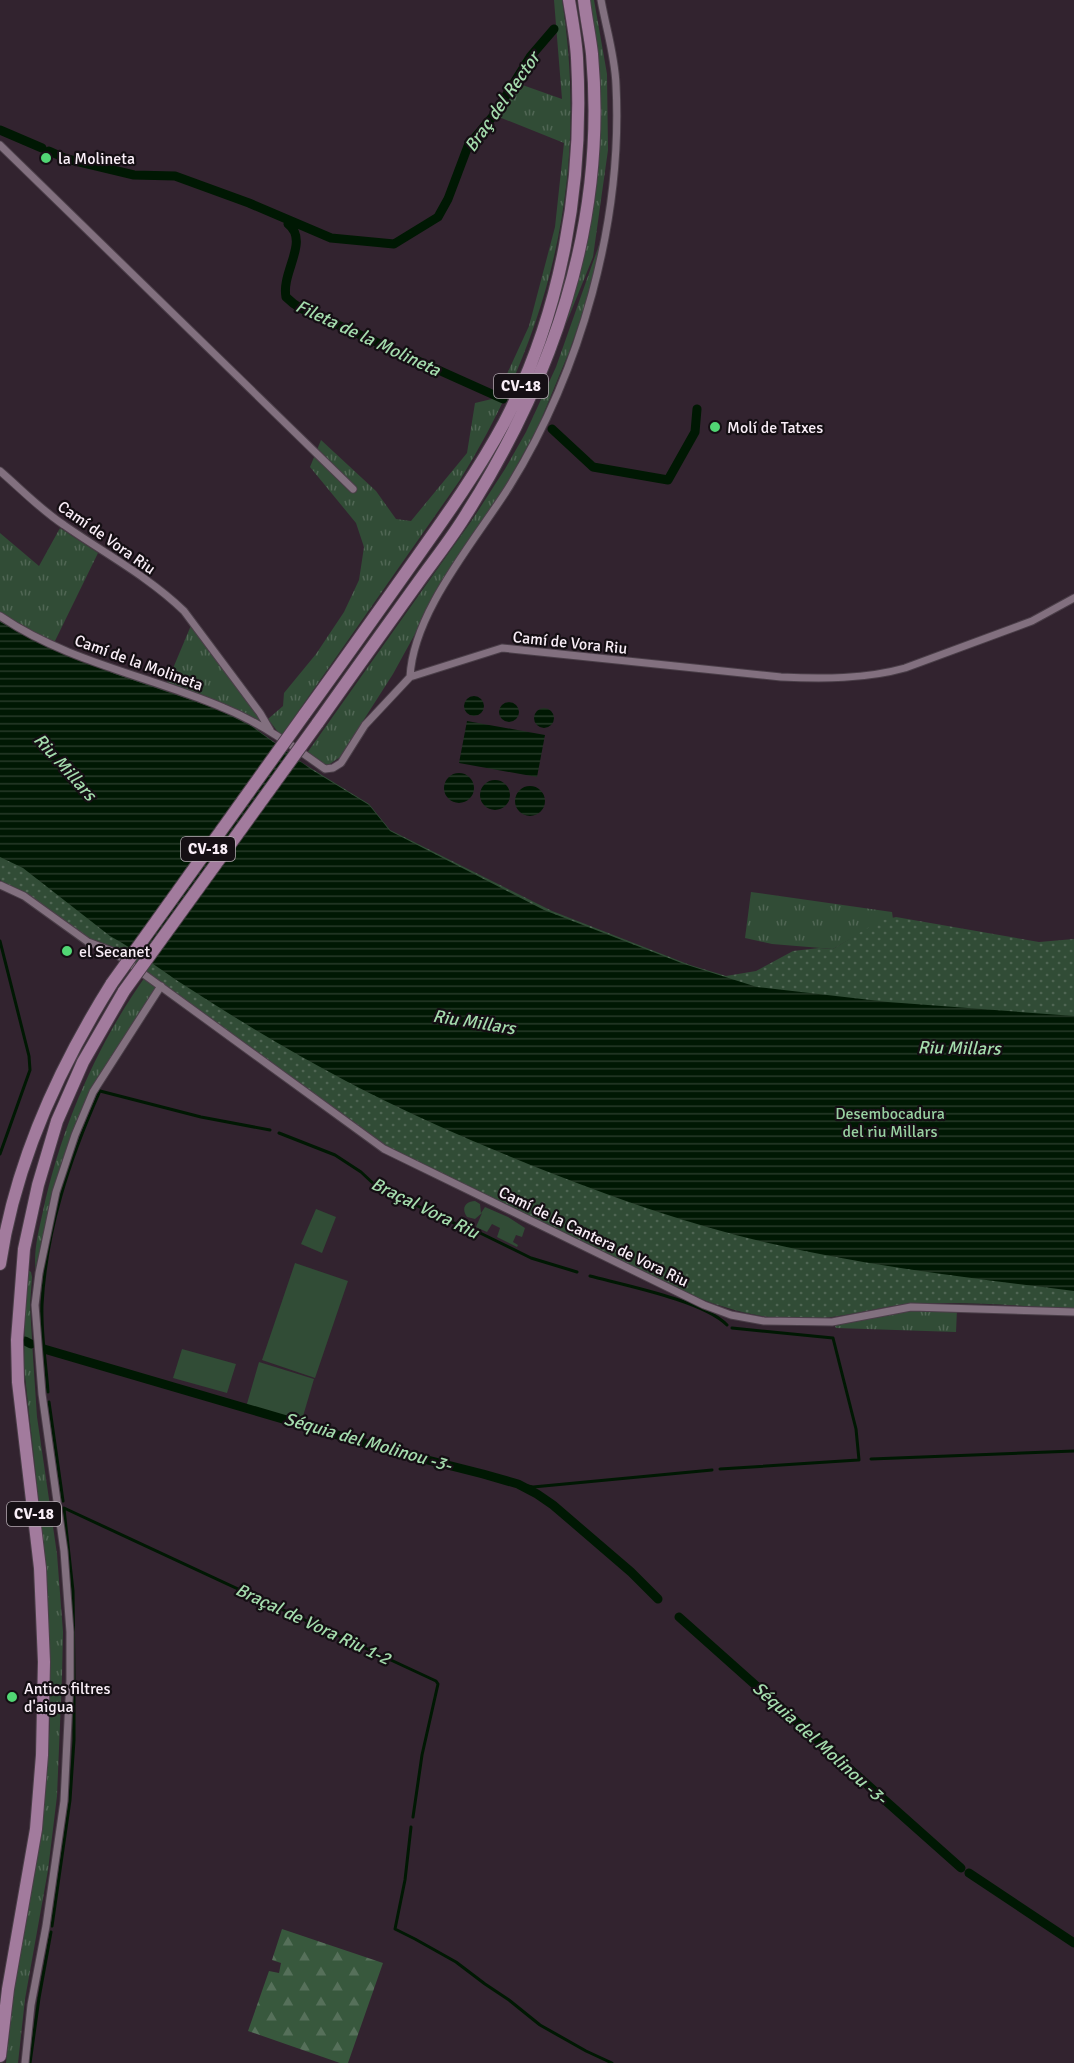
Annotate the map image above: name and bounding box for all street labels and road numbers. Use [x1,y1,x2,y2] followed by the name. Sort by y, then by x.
[494,374,548,398] road number: CV-18
[54,497,159,579] street label: Camí de Vora Riu
[512,627,628,659] street label: Camí de Vora Riu
[72,630,206,695] street label: Camí de la Molineta
[181,837,235,861] road number: CV-18
[495,1182,692,1292] street label: Camí de la Cantera de Vora Riu
[7,1502,61,1526] road number: CV-18

